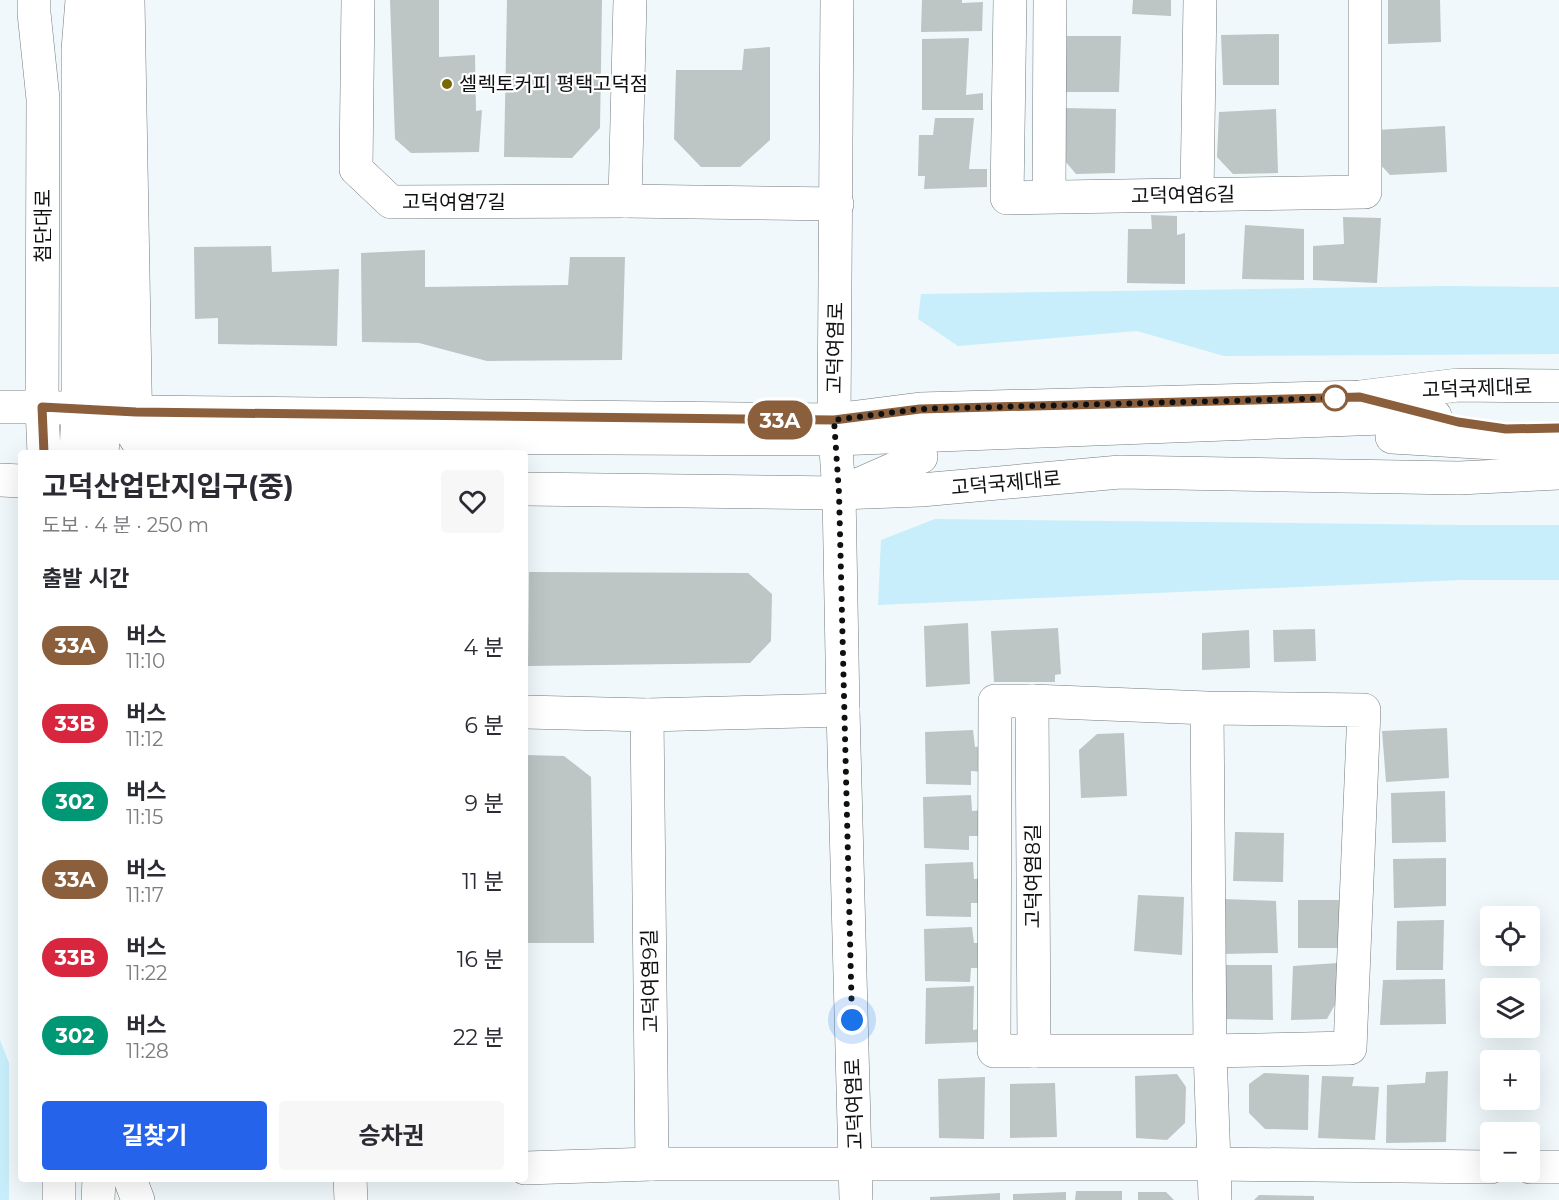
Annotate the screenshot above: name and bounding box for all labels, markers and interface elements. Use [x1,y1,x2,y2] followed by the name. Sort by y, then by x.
[459,72,648,96] place label: 셀렉토커피 평택고덕점
[440,77,454,91] marker: 셀렉토커피 평택고덕점
[1131,182,1235,208] street label: 고덕여염6길
[31,189,55,263] street label: 첨단대로
[402,190,506,214] street label: 고덕여염7길
[822,302,848,394] street label: 고덕여염로
[1421,374,1533,402] street label: 고덕국제대로
[1322,385,1348,411] unlabelled marker
[746,400,814,440] line badge: 33A
[760,408,800,433] text: 33A
[950,466,1062,500] street label: 고덕국제대로
[42,469,294,503] text: 고덕산업단지입구(중)
[441,470,504,533] button: heart
[42,513,209,537] text: 도보 · 4 분 · 250 m
[42,565,129,592] text: 출발 시간
[126,622,166,649] text: 버스
[55,633,95,658] text: 33A
[463,634,504,661] text: 4 분
[126,649,165,673] text: 11:10
[126,700,166,727] text: 버스
[55,711,95,736] text: 33B
[465,712,504,739] text: 6 분
[126,727,163,751] text: 11:12
[126,778,166,805] text: 버스
[56,789,95,814] text: 302
[465,790,504,817] text: 9 분
[126,805,163,829] text: 11:15
[1021,824,1045,928] street label: 고덕여염8길
[126,856,166,883] text: 버스
[55,867,95,892] text: 33A
[462,868,504,895] text: 11 분
[126,883,164,907] text: 11:17
[1480,906,1540,1182] map controls
[1480,906,1540,966] button: locate
[637,929,663,1033] street label: 고덕여염9길
[126,934,166,961] text: 버스
[55,945,95,970] text: 33B
[457,946,504,973] text: 16 분
[126,961,167,985] text: 11:22
[1480,978,1540,1038] button: layers
[837,1005,867,1035] your location
[126,1012,166,1039] text: 버스
[56,1023,95,1048] text: 302
[453,1024,504,1051] text: 22 분
[126,1039,169,1063] text: 11:28
[1480,1050,1540,1110] button: +
[840,1058,868,1150] street label: 고덕여염로
[42,1101,267,1170] button: 길찾기
[279,1101,504,1170] button: 승차권
[1480,1122,1540,1182] button: −

